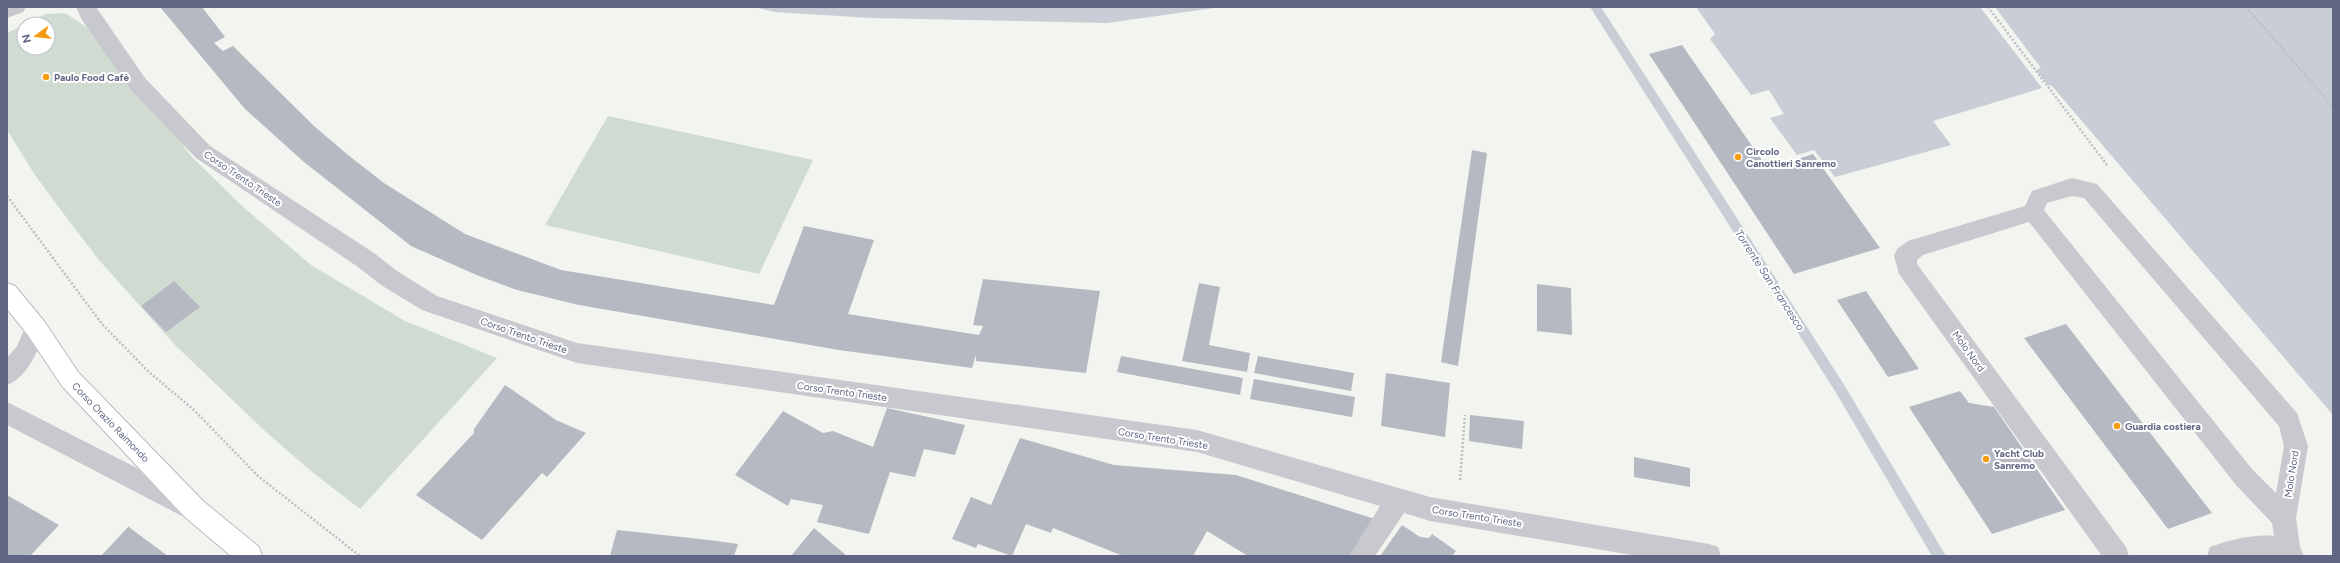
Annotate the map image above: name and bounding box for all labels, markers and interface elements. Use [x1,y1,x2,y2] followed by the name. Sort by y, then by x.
[16,16,56,56] north arrow
[19,33,34,44] text: N
[54,71,129,84] place label: Paulo Food Cafè
[41,72,51,82] marker: Paulo Food Cafè
[1746,145,1836,170] place label: Circolo Canottieri Sanremo
[201,148,284,210] street label: Corso Trento Trieste
[1733,152,1743,162] marker: Circolo Canottieri Sanremo
[1732,227,1808,334] water label: Torrente San Francesco
[479,315,569,357] street label: Corso Trento Trieste
[1949,328,1988,374] street label: Molo Nord
[796,379,888,404] street label: Corso Trento Trieste
[69,380,152,465] street label: Corso Orazio Raimondo
[2125,420,2201,433] place label: Guardia costiera
[2112,421,2122,431] marker: Guardia costiera
[1117,425,1209,452] street label: Corso Trento Trieste
[1994,447,2044,472] place label: Yacht Club Sanremo
[2281,449,2302,499] street label: Molo Nord
[1981,454,1991,464] marker: Yacht Club Sanremo
[1431,503,1523,530] street label: Corso Trento Trieste

